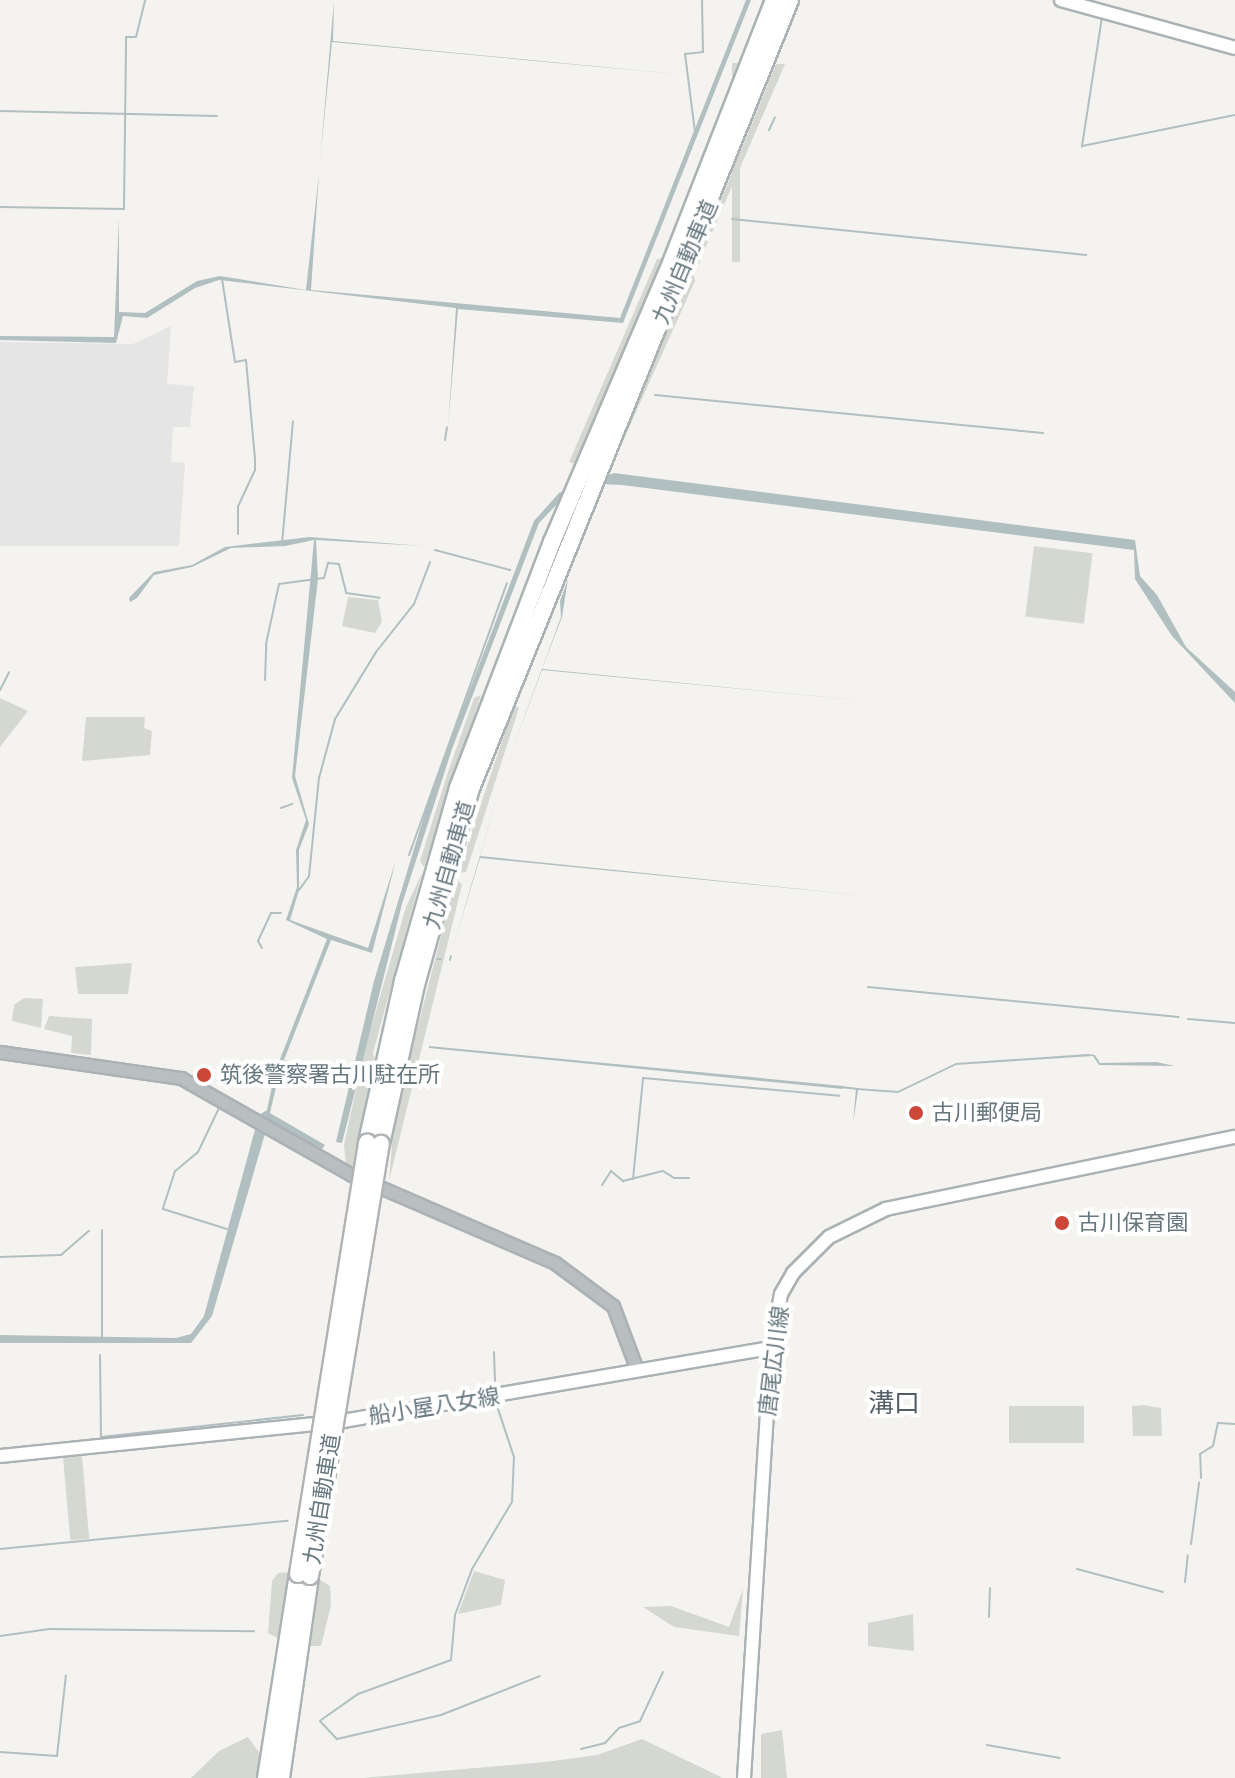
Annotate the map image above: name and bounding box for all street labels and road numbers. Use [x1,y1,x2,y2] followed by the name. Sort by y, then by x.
[647,196,723,328] street label: 九州自動車道
[418,798,480,932] street label: 九州自動車道
[754,1305,794,1417] street label: 唐尾広川線
[367,1383,501,1429] street label: 船小屋八女線
[299,1432,345,1566] street label: 九州自動車道

